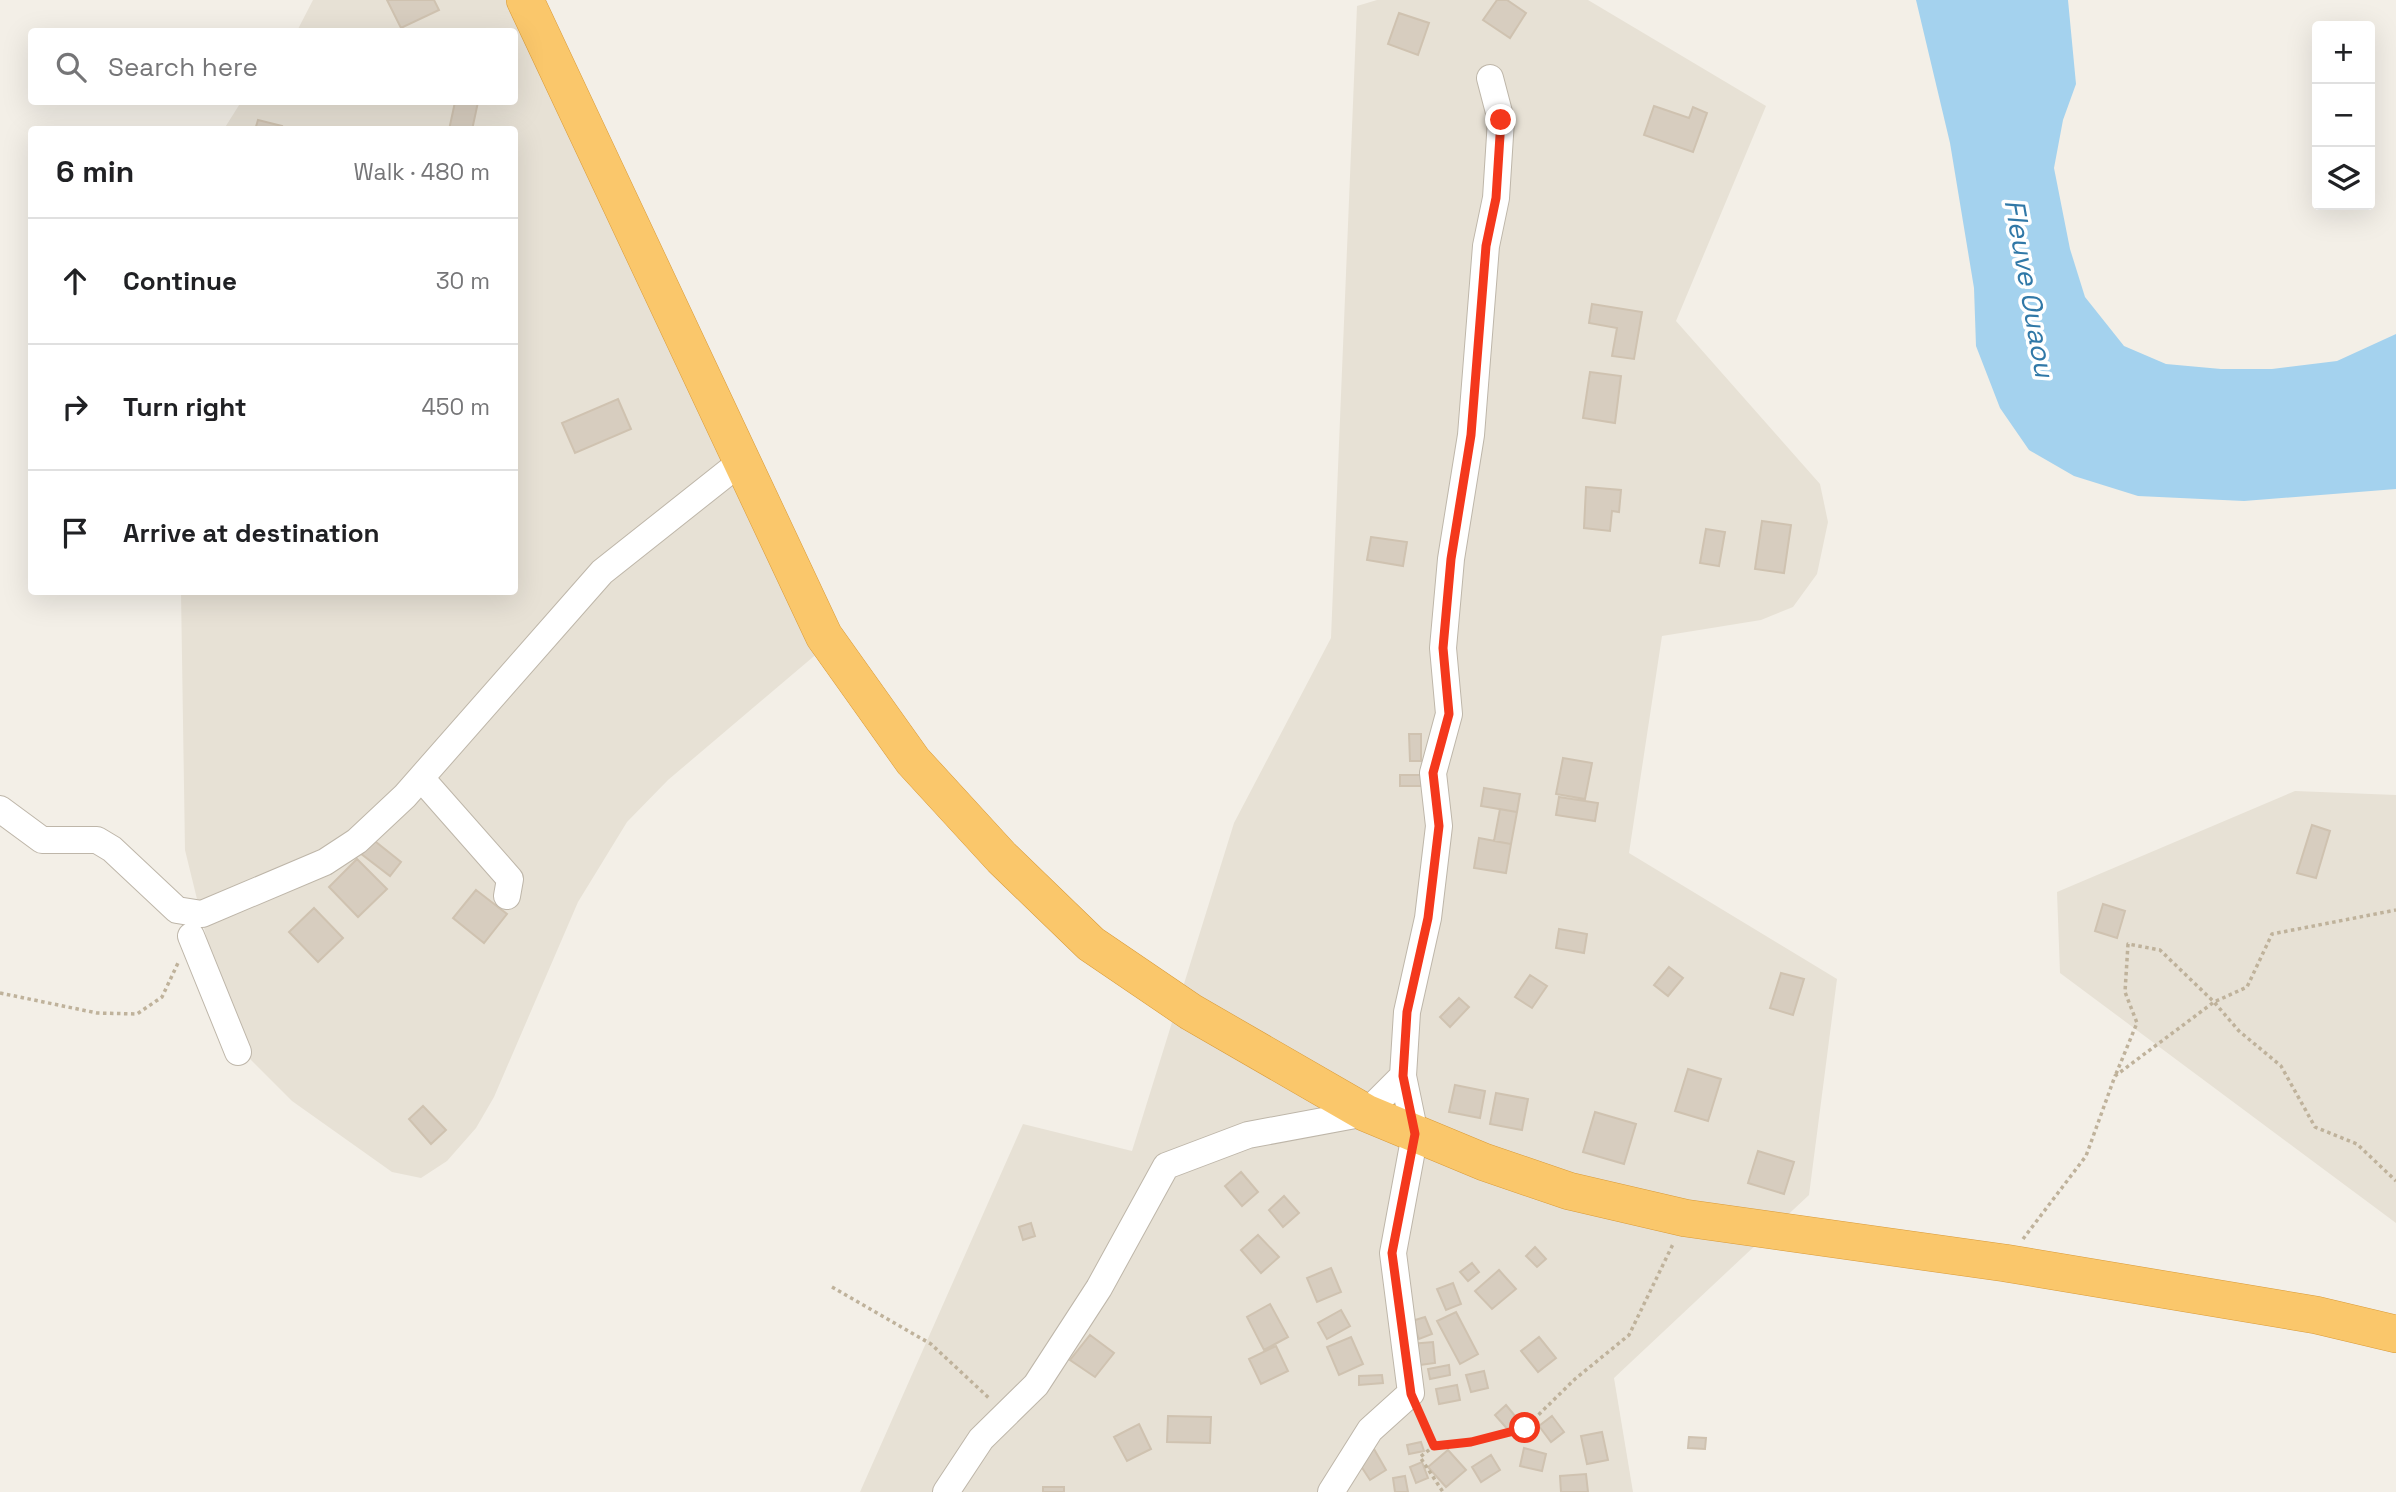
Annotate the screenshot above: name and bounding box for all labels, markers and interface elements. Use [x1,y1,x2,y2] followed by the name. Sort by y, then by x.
[2312,21,2375,210] map controls
[2312,21,2375,84] button: +
[28,28,518,105] search box
[52,48,90,86] icon: search
[108,50,258,84] text: Search here
[2312,84,2375,147] button: −
[1485,104,1516,135] route end
[2312,147,2375,210] button: layers
[56,152,134,191] text: 6 min
[354,157,490,187] text: Walk · 480 m
[1997,196,2064,382] water label: Fleuve Ouaou
[56,262,94,300] icon: ahead
[123,264,237,298] text: Continue
[436,266,490,296] text: 30 m
[56,388,94,426] icon: right
[123,390,247,424] text: Turn right
[421,392,490,422] text: 450 m
[56,514,94,552] icon: arrive
[123,516,380,550] text: Arrive at destination
[1509,1412,1540,1443] route start

